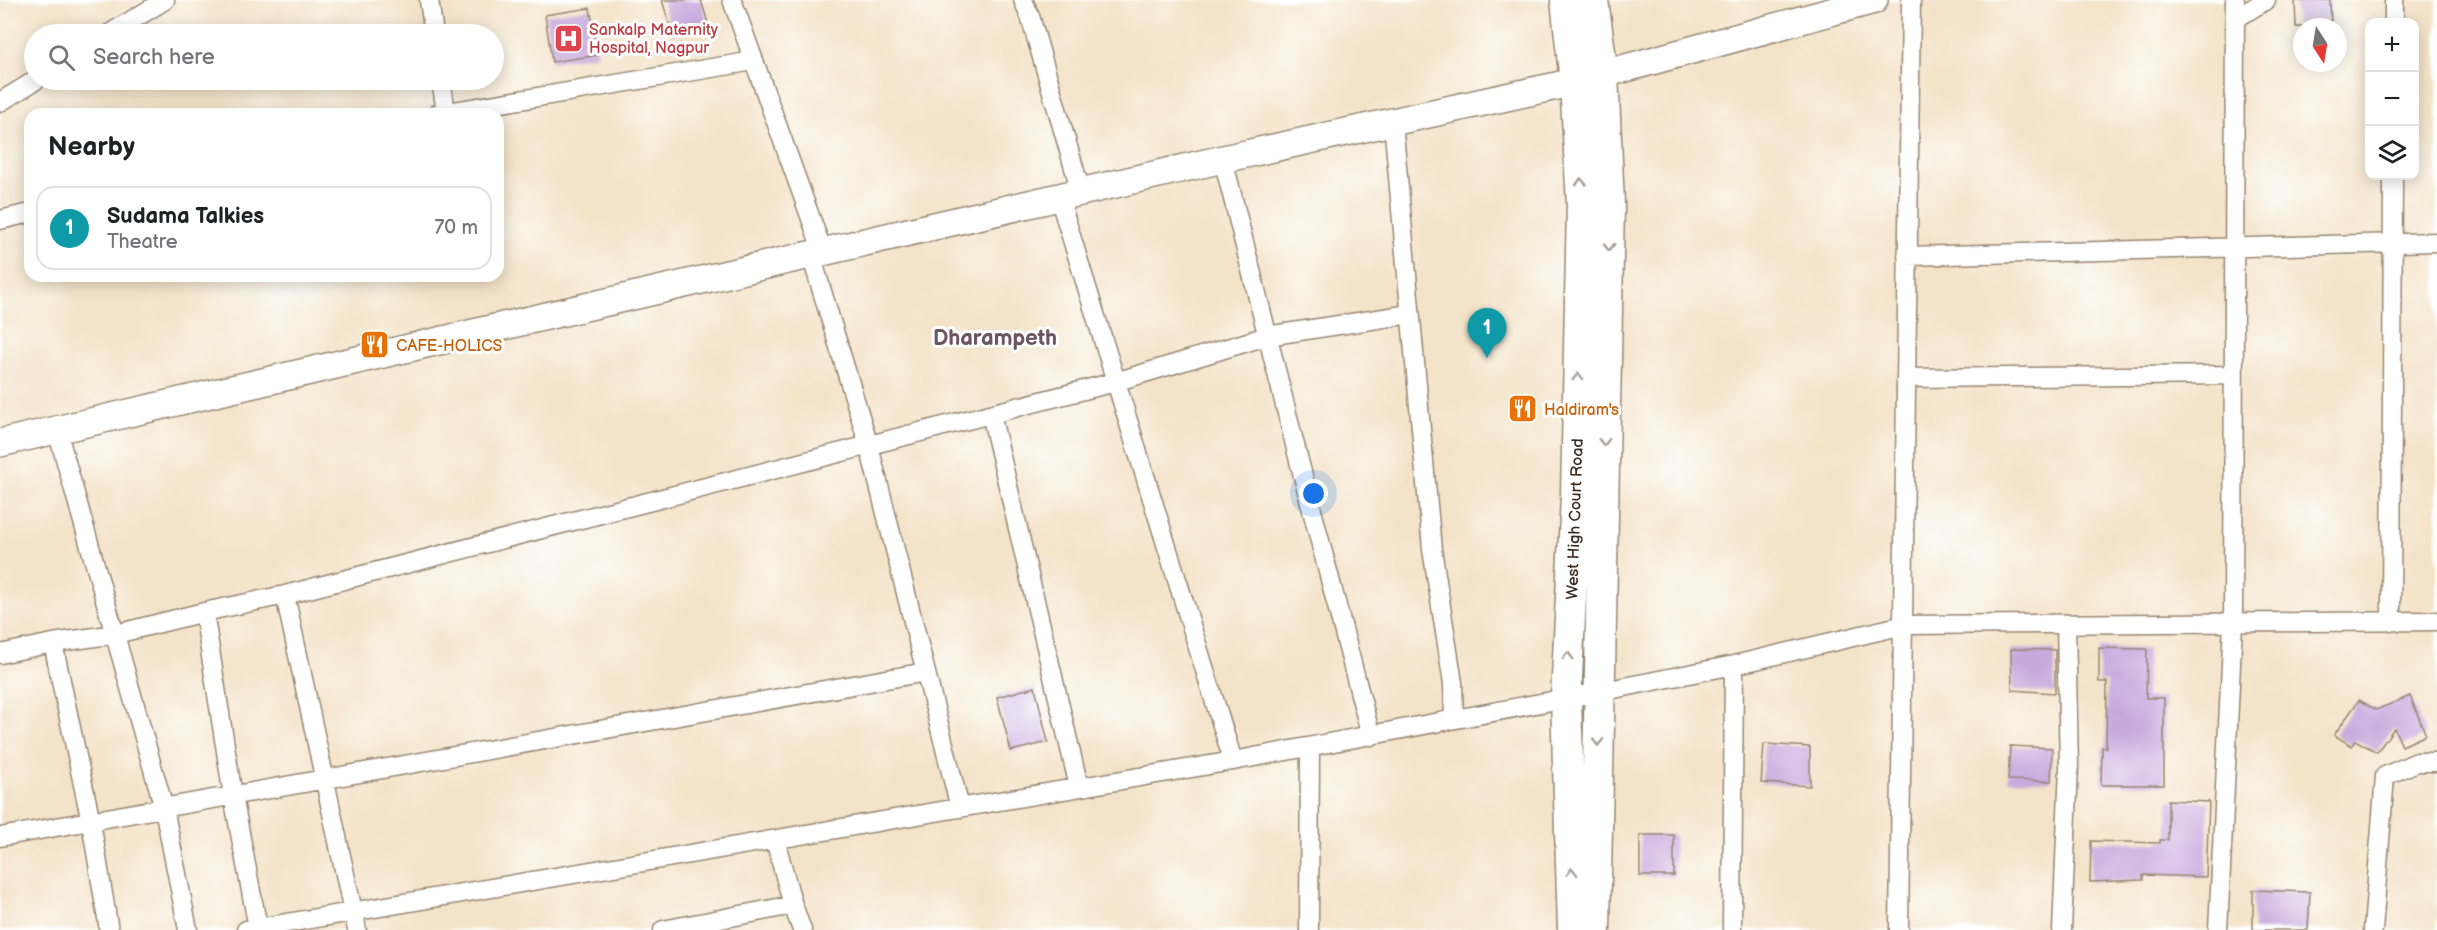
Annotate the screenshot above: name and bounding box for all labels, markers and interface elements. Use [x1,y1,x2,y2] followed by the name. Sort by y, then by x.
[2293,18,2347,72] north arrow
[2365,18,2419,180] map controls
[2365,18,2419,72] button: +
[589,21,719,58] place label: Sankalp Maternity Hospital, Nagpur
[552,22,584,54] hospital icon: Sankalp Maternity Hospital, Nagpur
[24,24,504,90] search box
[45,41,78,74] icon: search
[93,44,215,71] text: Search here
[2365,72,2419,126] button: −
[2365,126,2419,180] button: layers
[48,132,135,163] text: Nearby
[1574,177,1587,186] one-way arrow
[107,203,264,230] text: Sudama Talkies
[65,216,74,240] text: 1
[434,216,478,240] text: 70 m
[107,230,178,254] text: Theatre
[1602,242,1615,251] one-way arrow
[1468,308,1506,358] pin: 1
[933,325,1057,352] district label: Dharampeth
[359,329,391,361] restaurant icon: CAFE-HOLICS
[396,337,502,356] place label: CAFE-HOLICS
[1572,372,1585,381] one-way arrow
[1507,393,1539,425] restaurant icon: Haldiram's
[1544,401,1619,420] place label: Haldiram's
[1598,437,1610,446] one-way arrow
[1563,438,1588,600] street label: West High Court Road
[1299,479,1328,508] your location
[1561,651,1574,660] one-way arrow
[1592,737,1604,746] one-way arrow
[1566,867,1578,876] one-way arrow

